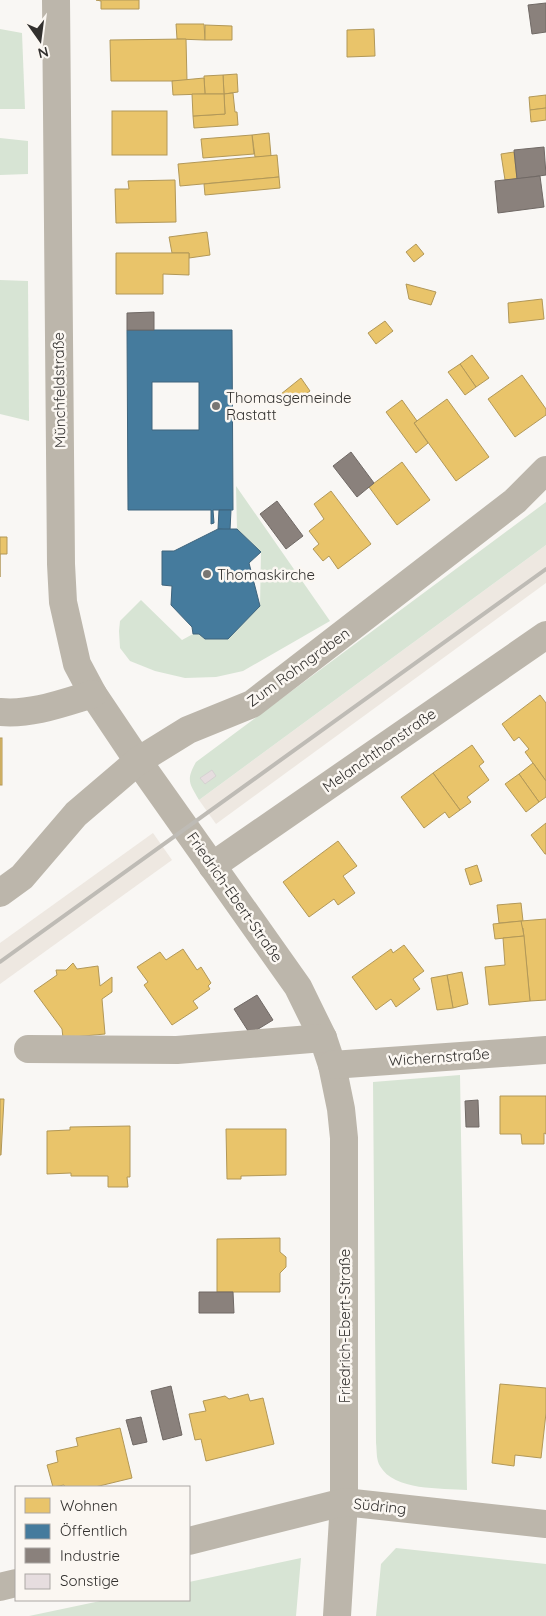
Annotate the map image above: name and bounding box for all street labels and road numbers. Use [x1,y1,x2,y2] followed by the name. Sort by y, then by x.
[48,332,70,448] street label: Münchfeldstraße
[243,623,353,711] street label: Zum Rohngraben
[319,704,439,796] street label: Melanchthonstraße
[183,828,287,966] street label: Friedrich-Ebert-Straße
[388,1044,490,1070] street label: Wichernstraße
[335,1249,354,1403] street label: Friedrich-Ebert-Straße
[353,1494,407,1518] street label: Südring

